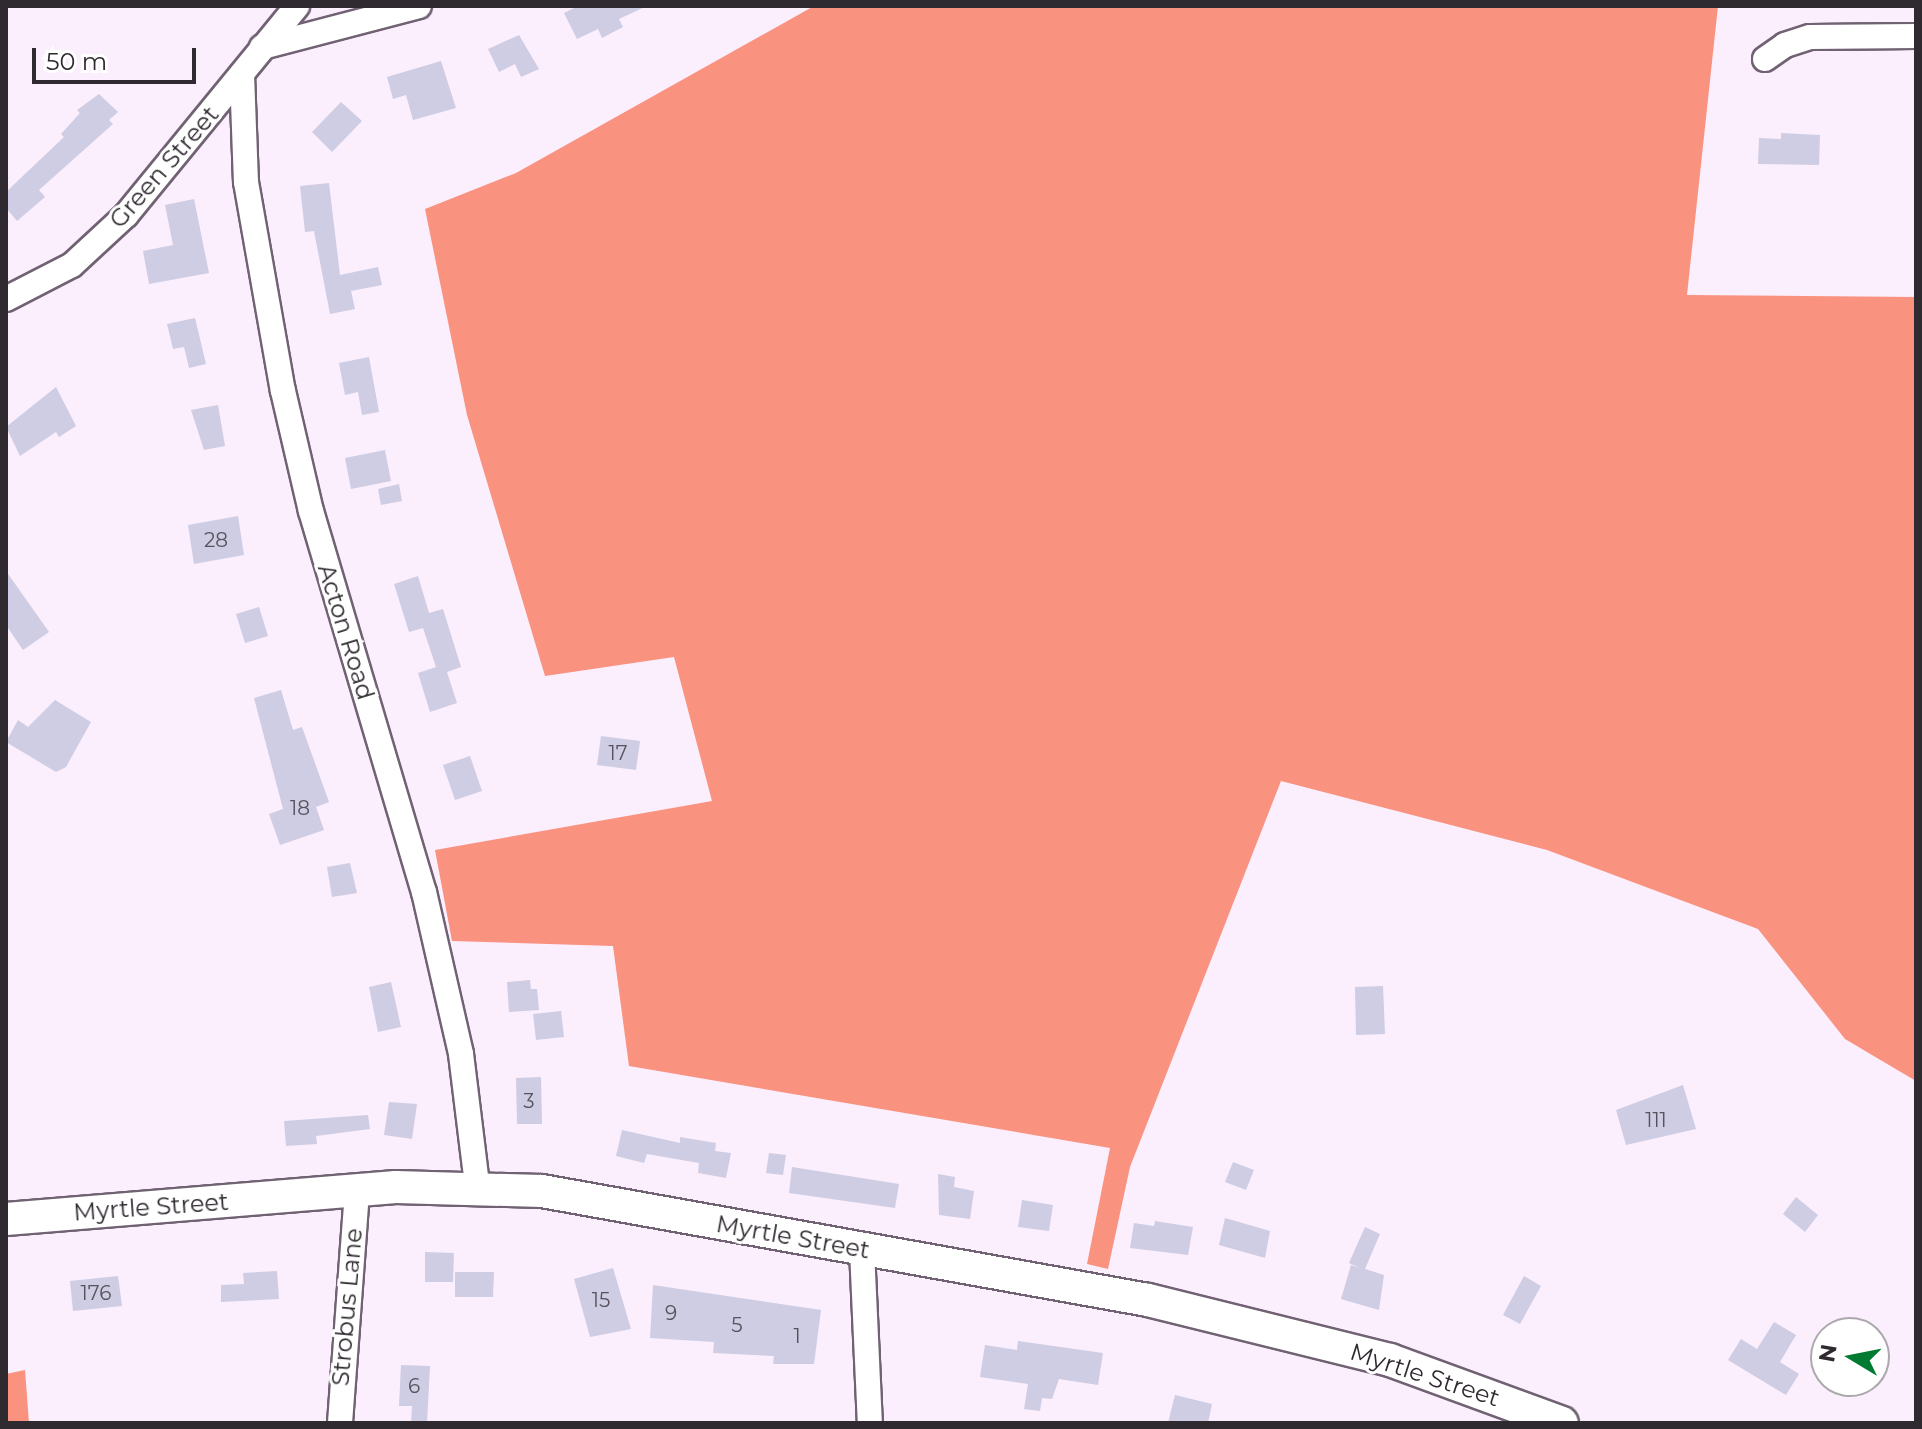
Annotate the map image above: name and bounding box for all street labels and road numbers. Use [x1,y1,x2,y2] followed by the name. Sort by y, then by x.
[103,100,225,234] street label: Green Street
[312,561,380,703] street label: Acton Road
[72,1187,230,1227] street label: Myrtle Street
[714,1209,872,1265] street label: Myrtle Street
[326,1227,368,1387] street label: Strobus Lane
[1347,1337,1503,1413] street label: Myrtle Street

